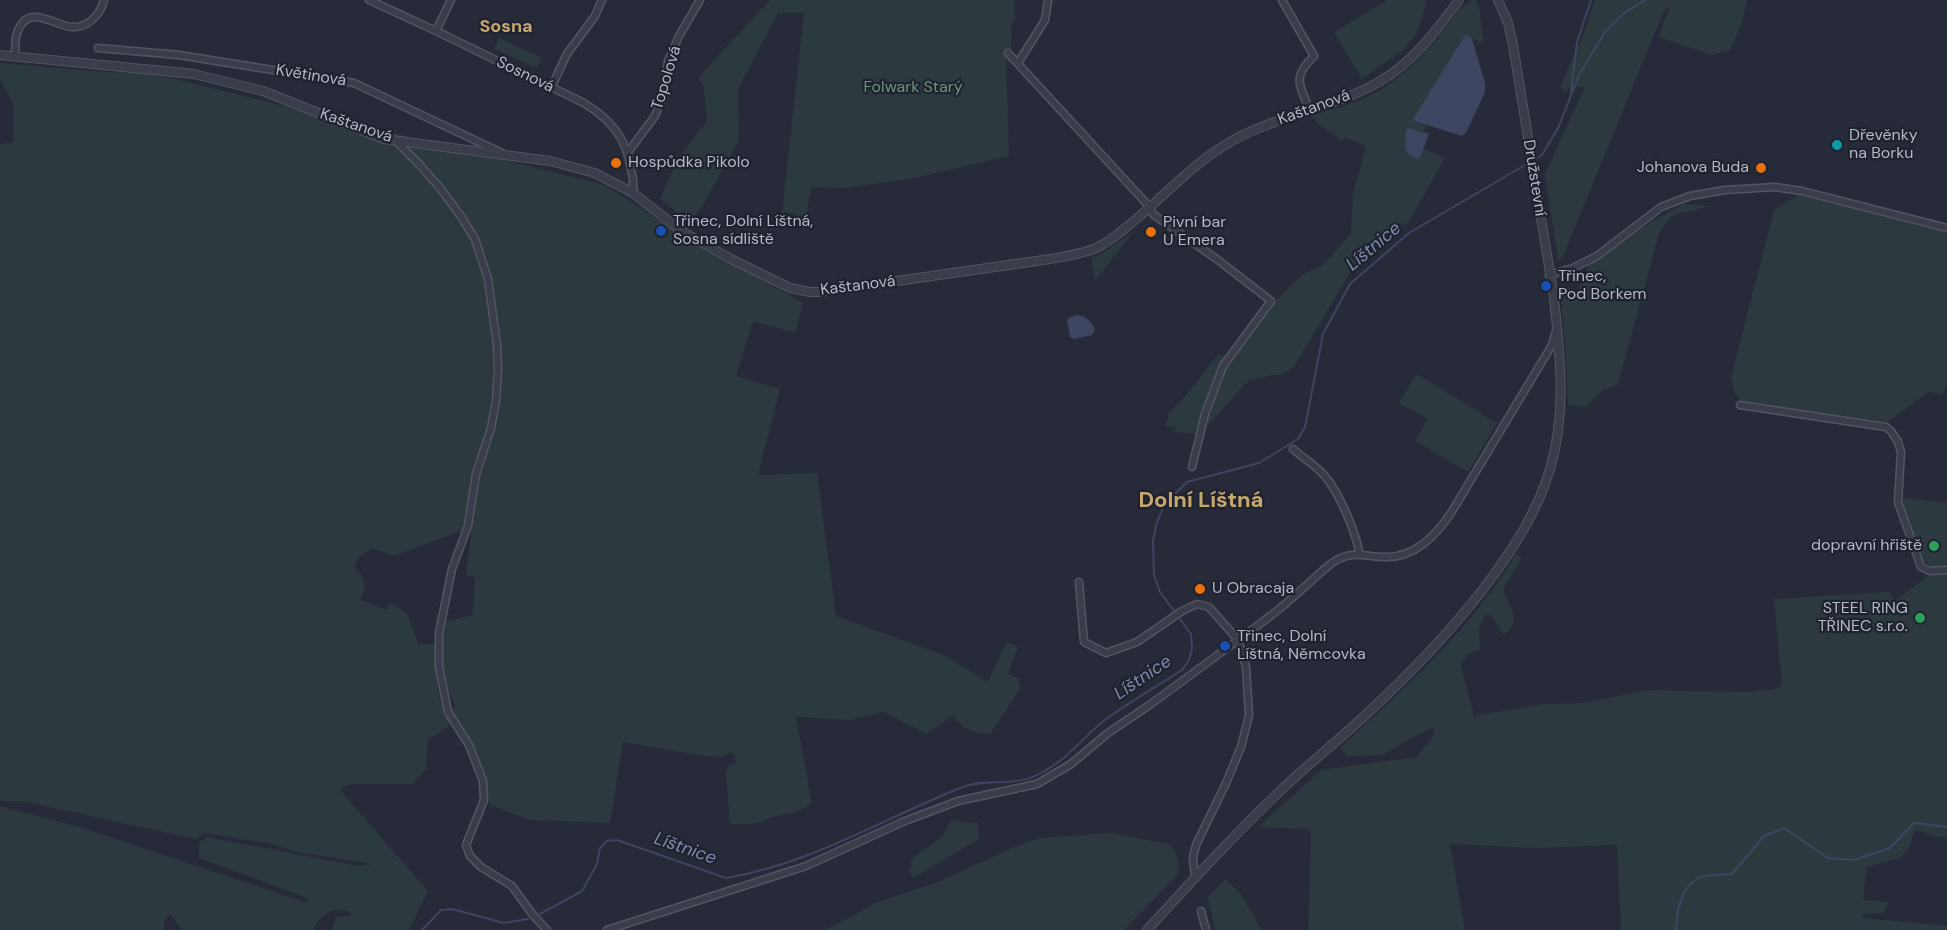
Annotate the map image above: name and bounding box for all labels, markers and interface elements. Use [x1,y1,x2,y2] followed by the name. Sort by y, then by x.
[479,16,533,38] district label: Sosna
[648,44,686,112] street label: Topolová
[493,53,557,97] street label: Sosnová
[275,61,347,91] street label: Květinová
[863,78,963,98] park label: Folwark Starý
[1275,86,1353,130] street label: Kaštanová
[317,105,395,147] street label: Kaštanová
[1849,126,1918,164] place label: Dřevěnky na Borku
[1518,138,1550,218] street label: Družstevní
[1830,138,1844,152] marker: Dřevěnky na Borku
[628,153,750,173] place label: Hospůdka Pikolo
[609,156,623,170] marker: Hospůdka Pikolo
[1637,158,1749,178] place label: Johanova Buda
[1754,161,1768,175] marker: Johanova Buda
[673,212,813,250] place label: Třinec, Dolní Líštná, Sosna sídliště
[1163,213,1226,251] place label: Pivní bar U Emera
[1342,218,1406,276] water label: Líštnice
[654,224,668,238] marker: Třinec, Dolní Líštná, Sosna sídliště
[1144,225,1158,239] marker: Pivní bar U Emera
[1558,267,1646,305] place label: Třinec, Pod Borkem
[819,272,897,300] street label: Kaštanová
[1539,279,1553,293] marker: Třinec, Pod Borkem
[1139,488,1263,514] district label: Dolní Líštná
[1811,536,1922,556] place label: dopravní hřiště
[1927,539,1941,553] marker: dopravní hřiště
[1212,579,1294,599] place label: U Obracaja
[1193,582,1207,596] marker: U Obracaja
[1818,599,1908,637] place label: STEEL RING TŘINEC s.r.o.
[1913,611,1927,625] marker: STEEL RING TŘINEC s.r.o.
[1237,627,1366,665] place label: Třinec, Dolní Líštná, Němcovka
[1218,639,1232,653] marker: Třinec, Dolní Líštná, Němcovka
[1110,651,1176,705] water label: Líštnice
[651,828,719,870] water label: Líštnice

